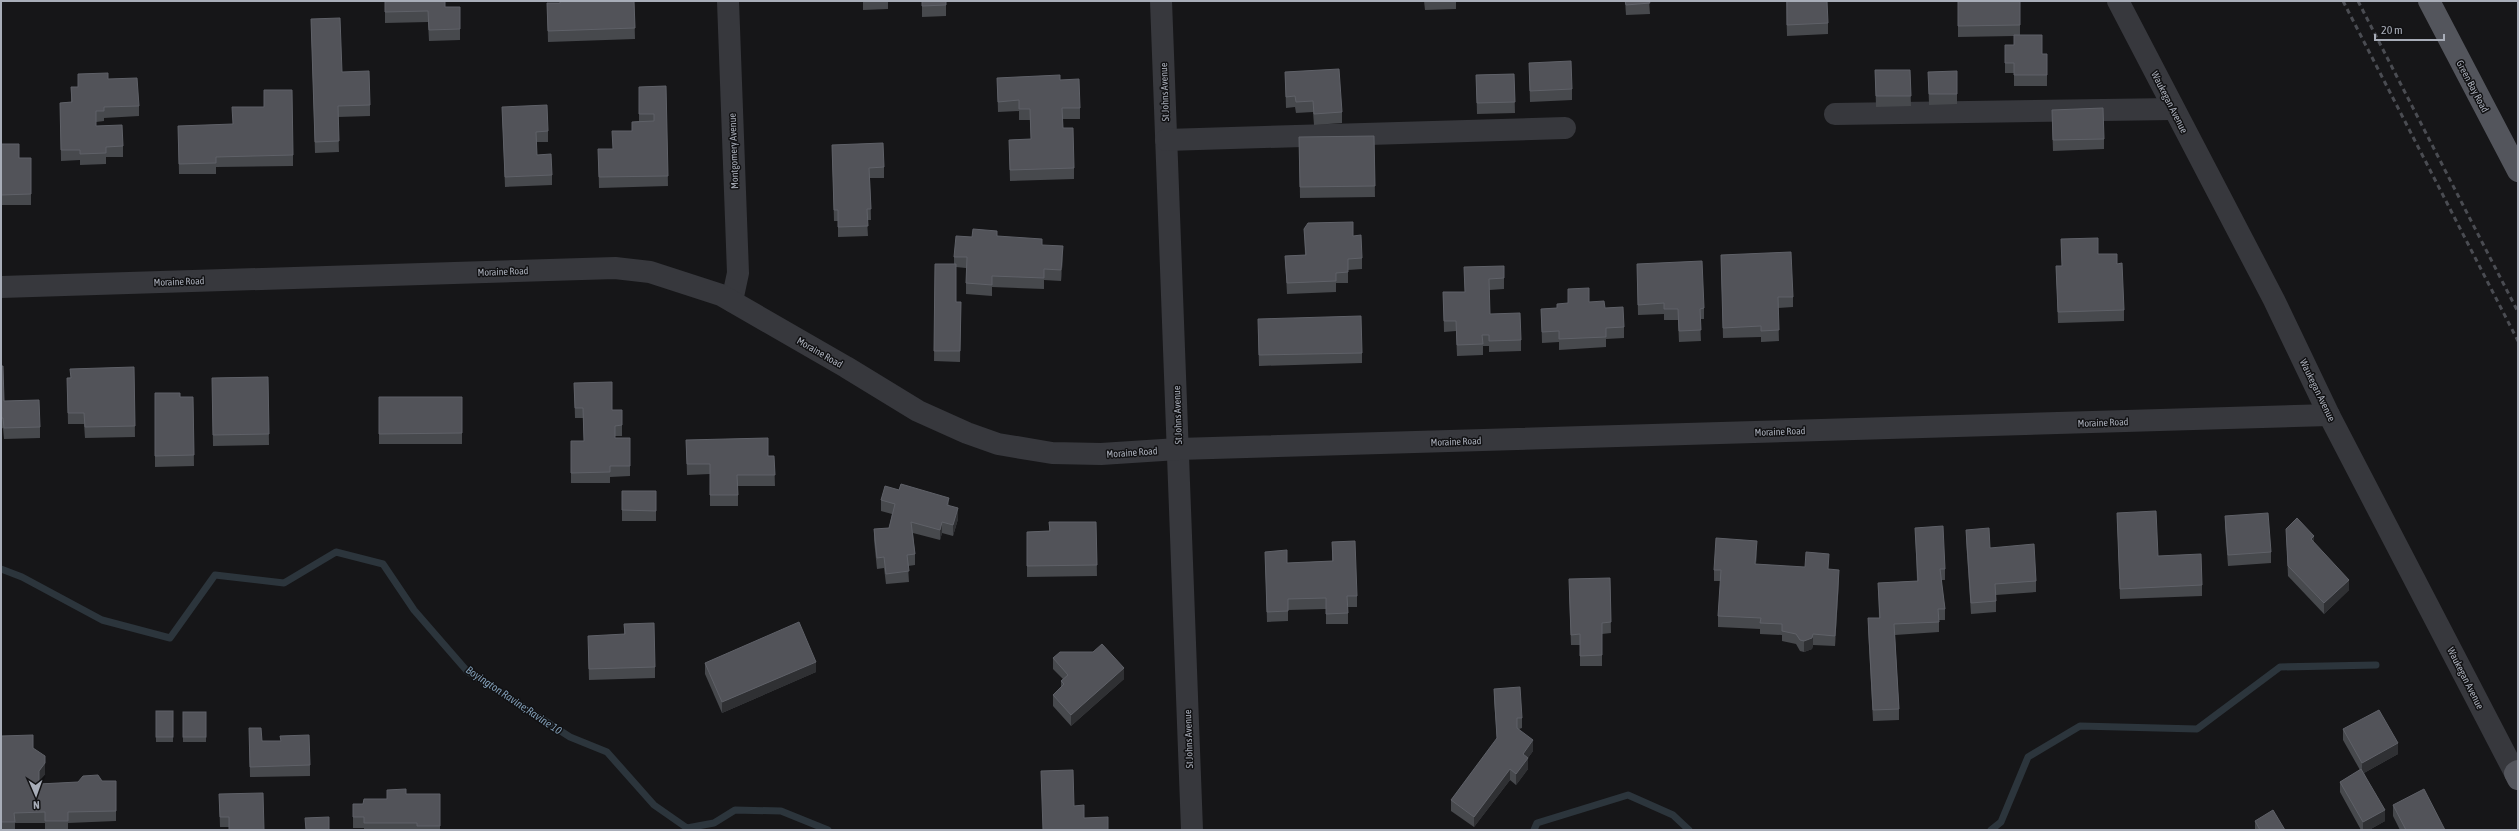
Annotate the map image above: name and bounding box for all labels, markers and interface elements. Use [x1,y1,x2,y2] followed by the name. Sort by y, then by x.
[2375,16,2444,42] scale bar
[2381,23,2403,37] text: 20 m
[2454,58,2491,114] street label: Green Bay Road
[1158,62,1171,121] street label: St Johns Avenue
[2149,70,2190,135] street label: Waukegan Avenue
[727,112,740,189] street label: Montgomery Avenue
[477,265,529,278] street label: Moraine Road
[153,275,205,288] street label: Moraine Road
[795,335,845,370] street label: Moraine Road
[2298,357,2338,424] street label: Waukegan Avenue
[1171,385,1184,444] street label: St Johns Avenue
[2077,416,2129,429] street label: Moraine Road
[1754,425,1806,438] street label: Moraine Road
[1430,435,1482,448] street label: Moraine Road
[1106,445,1158,460] street label: Moraine Road
[2445,646,2486,711] street label: Waukegan Avenue
[464,664,564,736] water label: Boyington Ravine;Ravine 10
[1182,709,1195,768] street label: St Johns Avenue
[16,775,56,815] north arrow
[33,799,40,811] text: N

